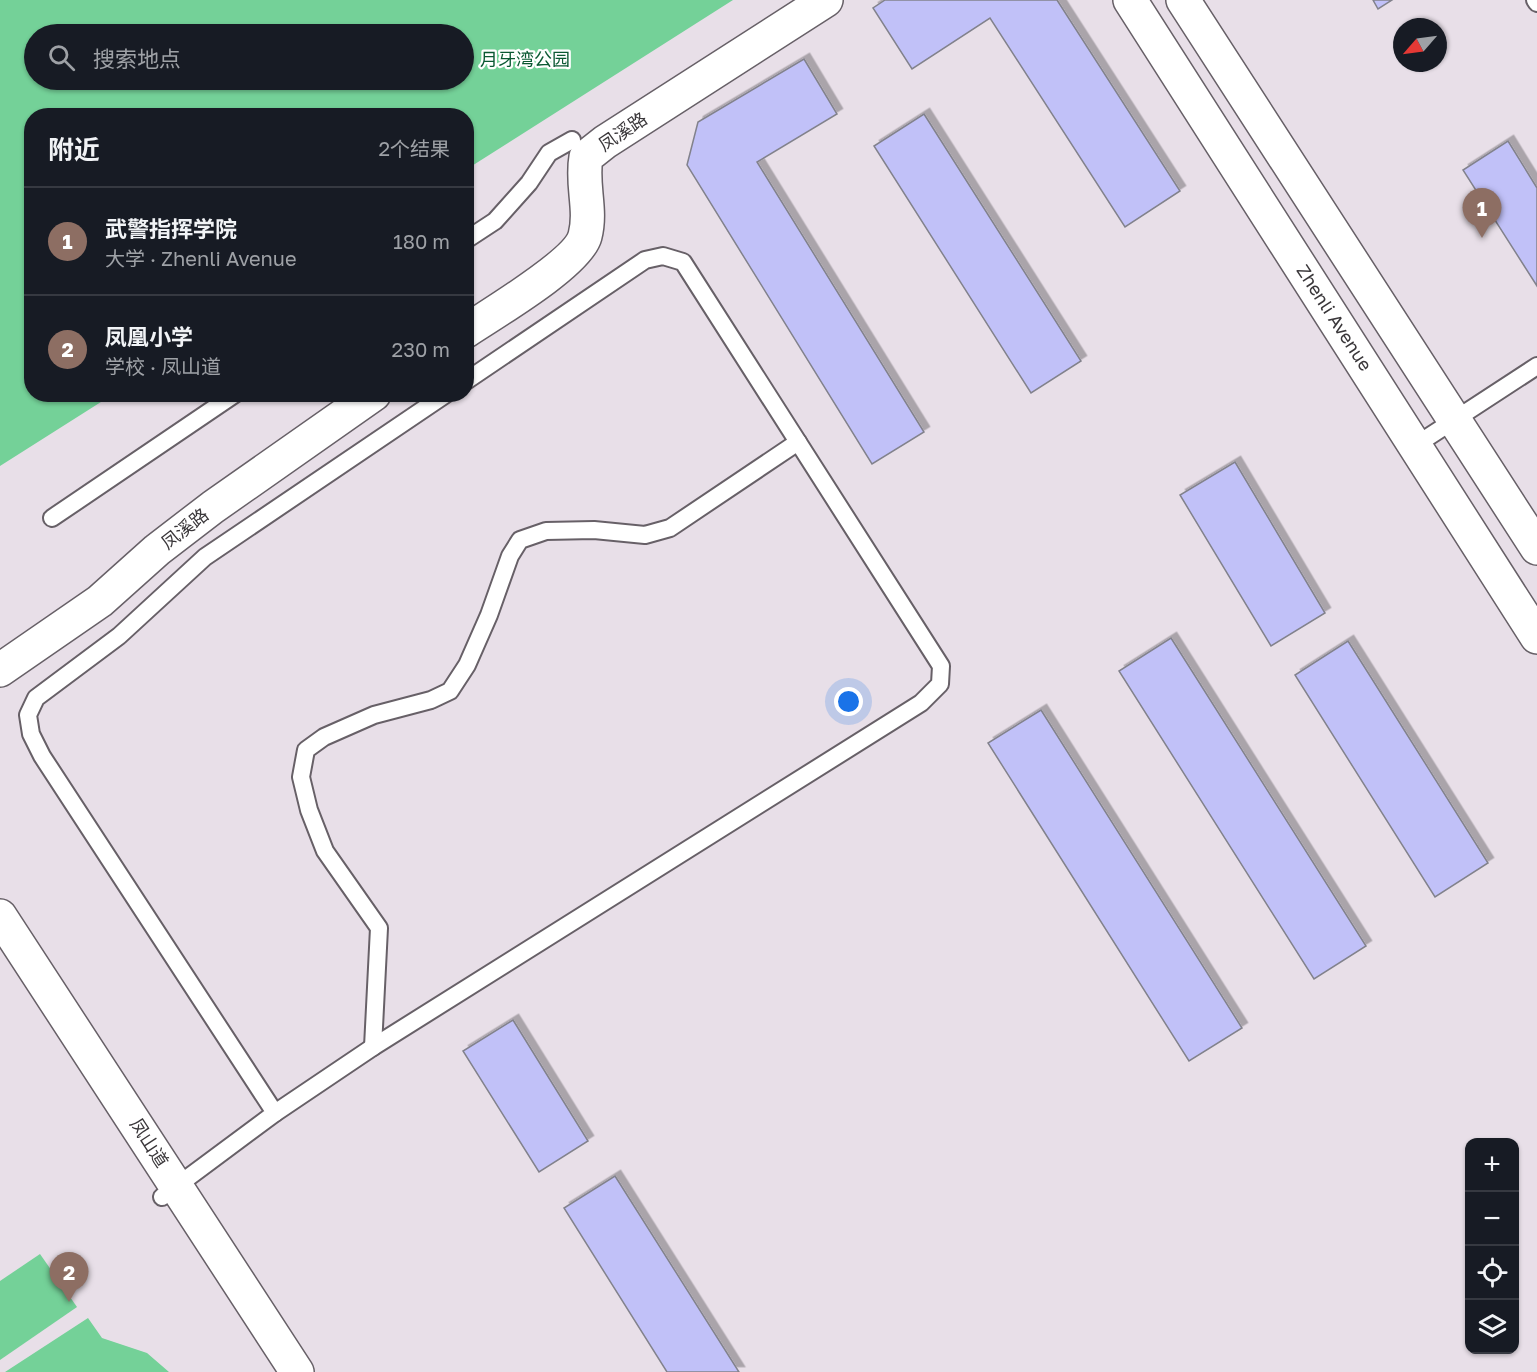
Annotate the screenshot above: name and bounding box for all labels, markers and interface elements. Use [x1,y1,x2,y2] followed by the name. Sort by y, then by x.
[1393,18,1447,72] north arrow
[24,24,474,90] search box
[45,41,78,74] icon: search
[93,45,181,72] text: 搜索地点
[480,48,570,70] park label: 月牙湾公园
[594,107,651,155] street label: 凤溪路
[48,134,100,165] text: 附近
[378,136,450,160] text: 2个结果
[1462,188,1502,238] pin: 1
[105,215,237,242] text: 武警指挥学院
[62,229,73,253] text: 1
[393,229,450,253] text: 180 m
[105,246,297,270] text: 大学 · Zhenli Avenue
[1292,260,1377,375] street label: Zhenli Avenue
[105,323,193,350] text: 凤凰小学
[61,337,74,361] text: 2
[392,337,450,361] text: 230 m
[105,354,221,378] text: 学校 · 凤山道
[156,503,212,554] street label: 凤溪路
[834,687,863,716] your location
[126,1114,174,1171] street label: 凤山道
[1465,1138,1519,1354] map controls
[1465,1138,1519,1192] button: +
[1465,1192,1519,1246] button: −
[1465,1246,1519,1300] button: locate
[50,1252,88,1302] pin: 2
[1465,1300,1519,1354] button: layers

